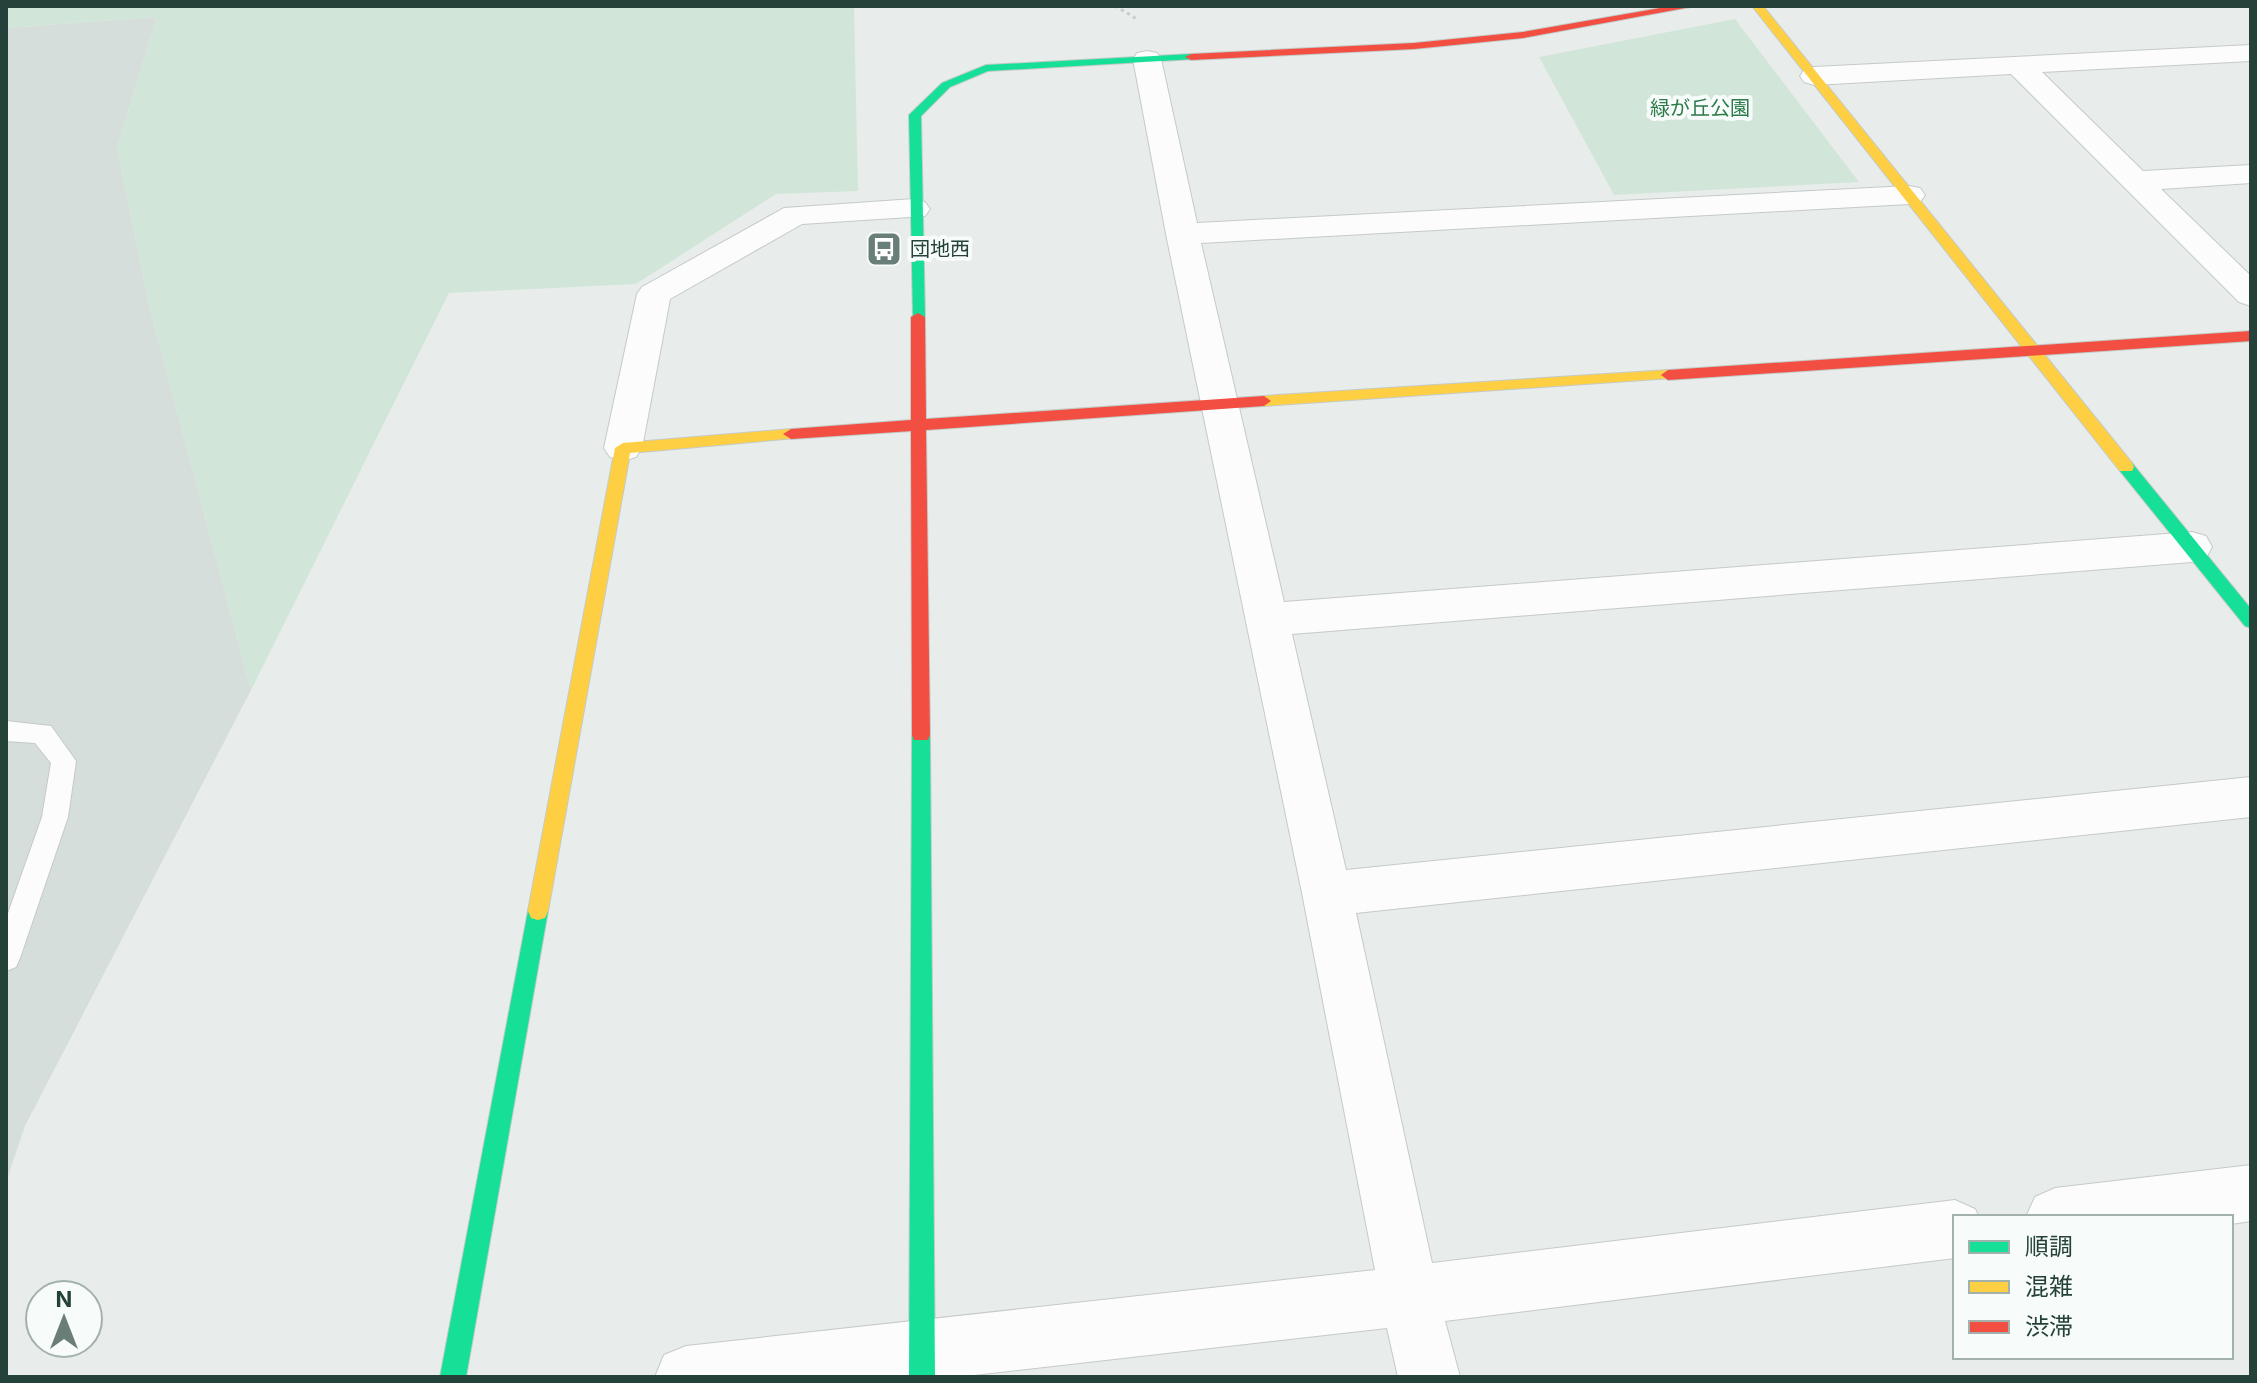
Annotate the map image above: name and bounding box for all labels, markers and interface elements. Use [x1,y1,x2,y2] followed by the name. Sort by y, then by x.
[1650,96,1750,120] park label: 緑が丘公園
[865,230,903,268] bus stop icon: 団地西
[910,237,970,261] place label: 団地西
[1953,1215,2233,1359] legend
[2025,1232,2073,1261] text: 順調
[2025,1272,2073,1301] text: 混雑
[24,1279,104,1359] north arrow
[56,1286,72,1312] text: N
[2025,1312,2073,1341] text: 渋滞

